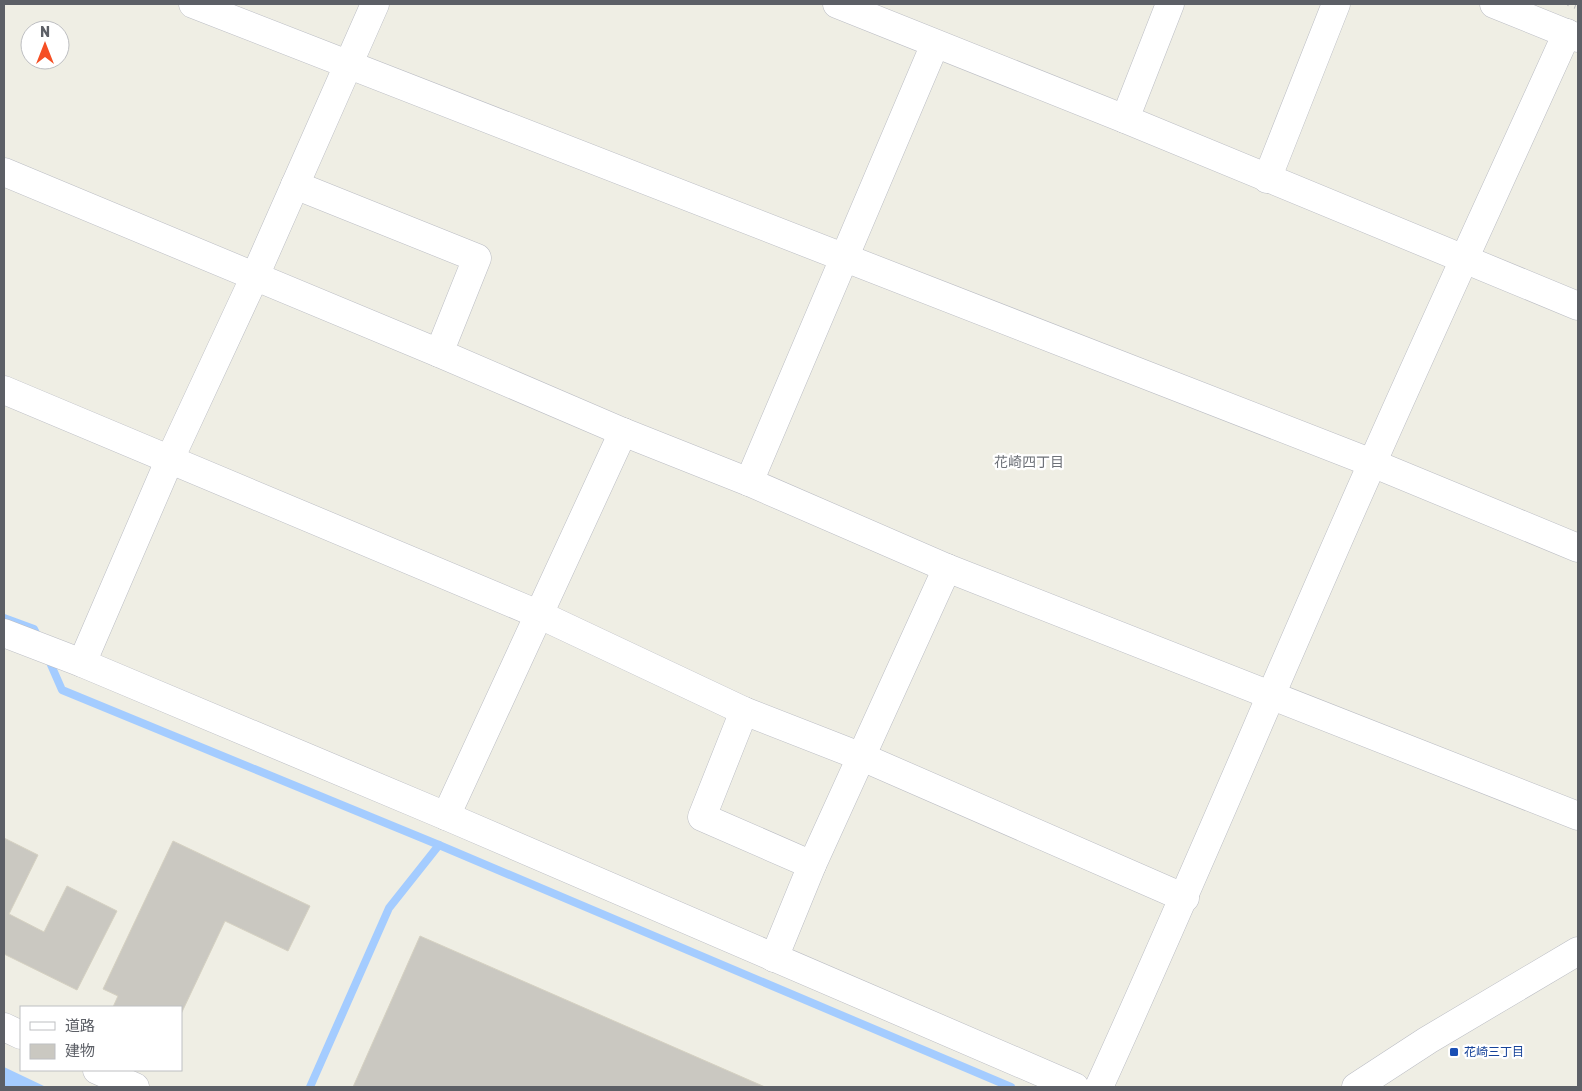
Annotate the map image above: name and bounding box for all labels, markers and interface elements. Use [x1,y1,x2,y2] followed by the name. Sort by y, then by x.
[20,20,70,70] north arrow
[40,24,50,41] text: N
[994,454,1064,471] district label: 花崎四丁目
[20,1006,182,1071] legend
[65,1017,95,1035] text: 道路
[65,1042,95,1060] text: 建物
[1464,1045,1524,1059] place label: 花崎三丁目
[1448,1046,1460,1058] marker: 花崎三丁目

